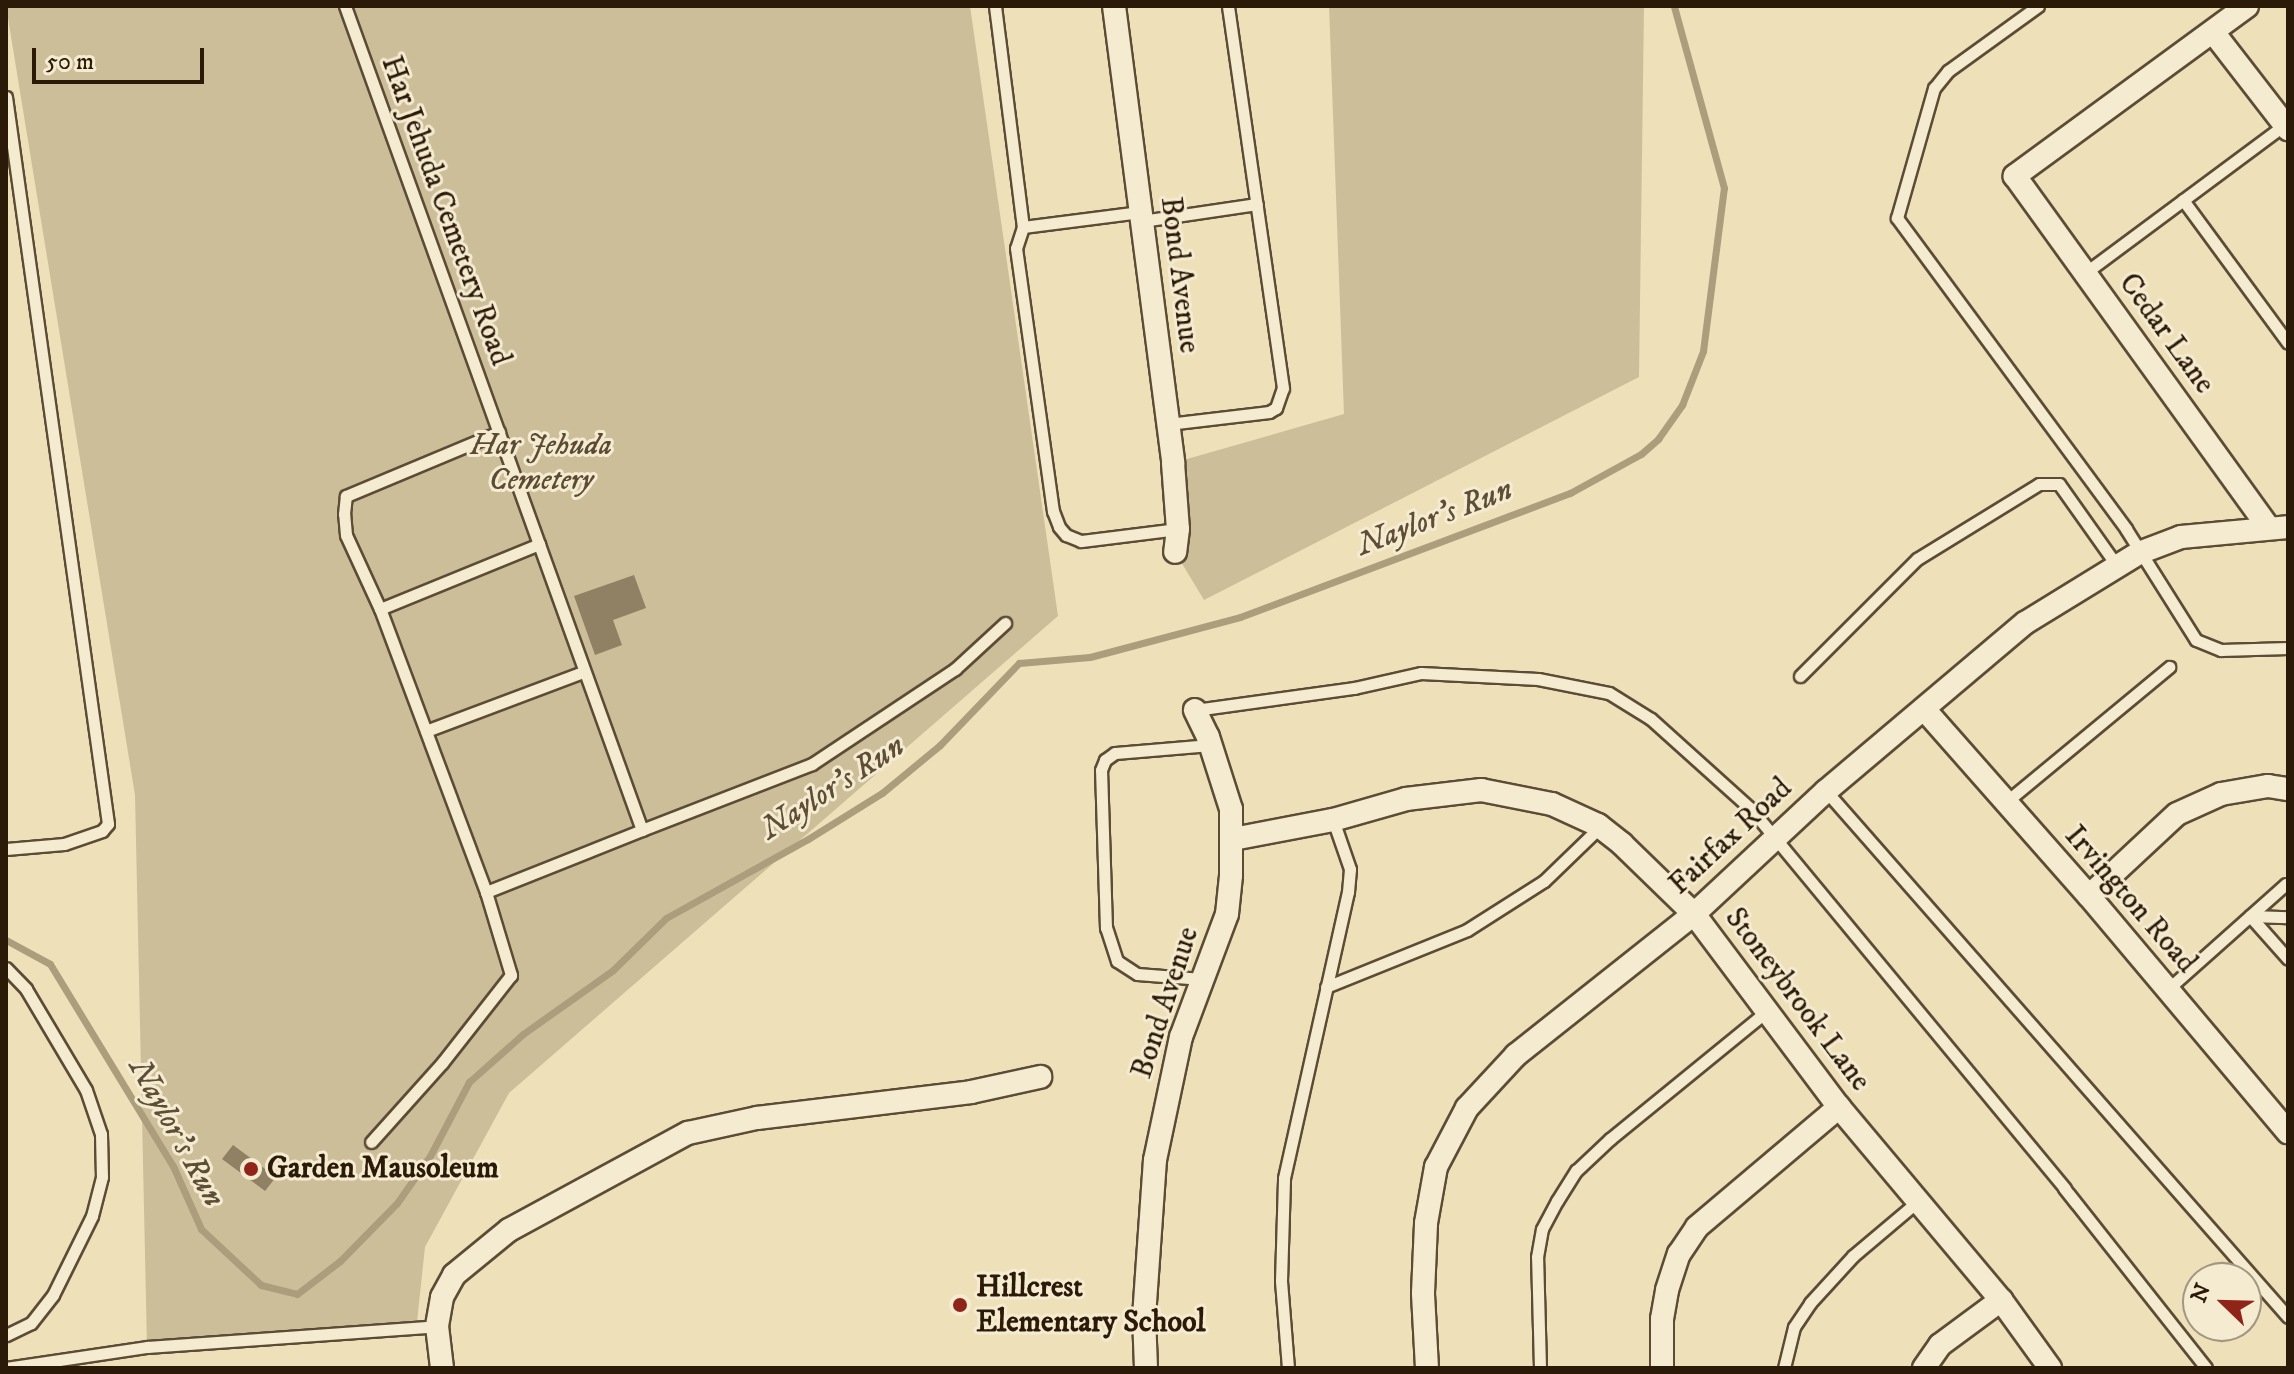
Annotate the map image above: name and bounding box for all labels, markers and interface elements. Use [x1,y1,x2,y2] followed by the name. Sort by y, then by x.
[36,32,208,82] scale bar
[46,47,94,77] text: 50 m
[372,51,518,371] street label: Har Jehuda Cemetery Road
[1152,195,1206,355] street label: Bond Avenue
[2110,267,2222,401] street label: Cedar Lane
[470,428,612,498] park label: Har Jehuda Cemetery
[1352,471,1518,565] water label: Naylor's Run
[754,727,912,849] water label: Naylor's Run
[1662,771,1800,903] street label: Fairfax Road
[2056,819,2204,981] street label: Irvington Road
[1716,901,1878,1099] street label: Stoneybrook Lane
[1125,923,1207,1083] street label: Bond Avenue
[120,1052,232,1214] water label: Naylor's Run
[267,1151,499,1187] place label: Garden Mausoleum
[242,1160,260,1178] marker: Garden Mausoleum
[2182,1262,2262,1342] north arrow
[976,1270,1205,1340] place label: Hillcrest Elementary School
[2185,1280,2217,1307] text: N
[951,1296,969,1314] marker: Hillcrest Elementary School

